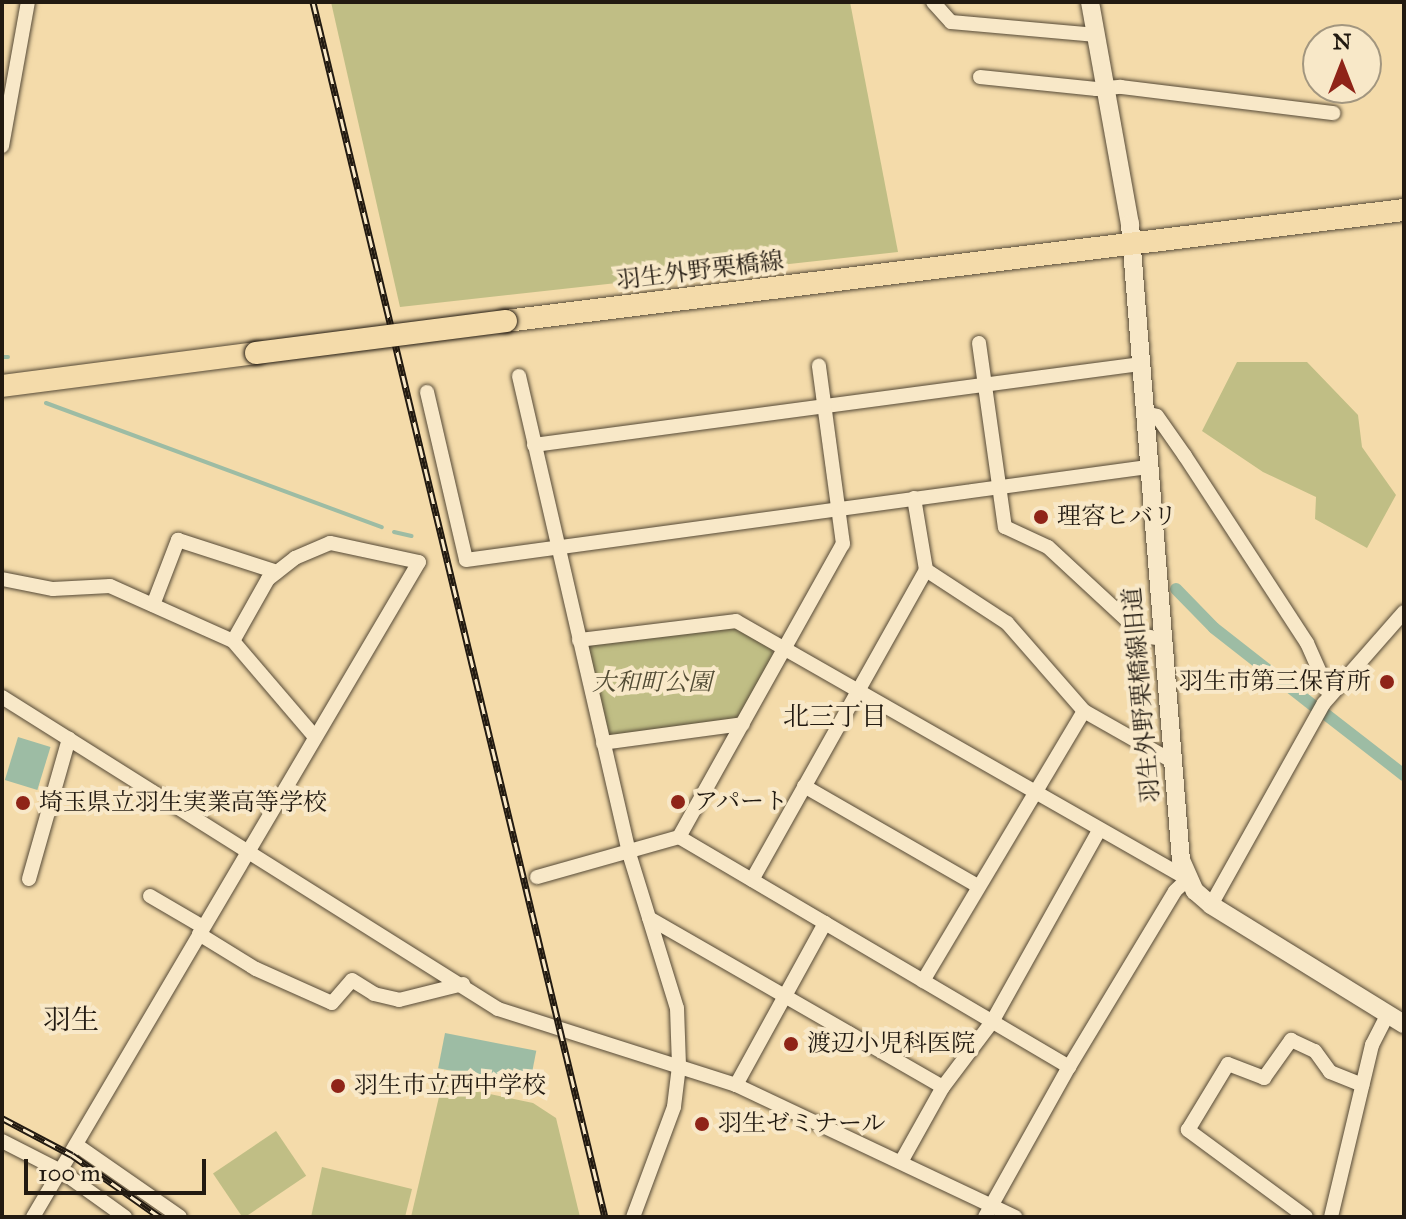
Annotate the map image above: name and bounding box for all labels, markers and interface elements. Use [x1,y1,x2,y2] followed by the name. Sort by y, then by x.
[1302,24,1382,104] north arrow
[1333,28,1351,55] text: N
[615,246,785,296] street label: 羽生外野栗橋線
[1057,503,1177,531] place label: 理容ヒバリ
[1032,508,1050,526] marker: 理容ヒバリ
[1118,586,1166,804] street label: 羽生外野栗橋線旧道
[1179,668,1371,696] place label: 羽生市第三保育所
[592,669,712,697] park label: 大和町公園
[1378,673,1396,691] marker: 羽生市第三保育所
[783,701,887,733] district label: 北三丁目
[694,788,790,816] place label: アパート
[39,789,327,817] place label: 埼玉県立羽生実業高等学校
[669,793,687,811] marker: アパート
[14,794,32,812] marker: 埼玉県立羽生実業高等学校
[43,1003,99,1037] district label: 羽生
[807,1030,975,1058] place label: 渡辺小児科医院
[782,1035,800,1053] marker: 渡辺小児科医院
[354,1072,546,1100] place label: 羽生市立西中学校
[329,1077,347,1095] marker: 羽生市立西中学校
[718,1110,886,1138] place label: 羽生ゼミナール
[693,1115,711,1133] marker: 羽生ゼミナール
[28,1143,210,1193] scale bar
[38,1158,101,1188] text: 100 m

